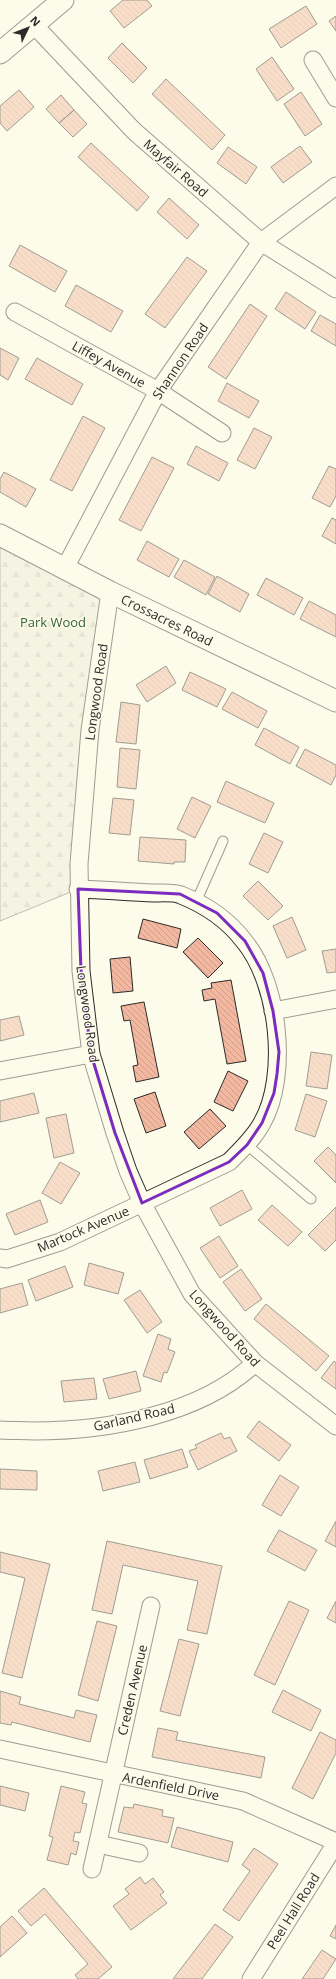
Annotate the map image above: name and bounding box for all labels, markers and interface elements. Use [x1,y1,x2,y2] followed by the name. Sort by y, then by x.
[8,8,48,48] north arrow
[27,12,44,29] text: N
[140,135,212,201] street label: Mayfair Road
[148,319,212,403] street label: Shannon Road
[69,336,149,392] street label: Liffey Avenue
[118,590,216,650] street label: Crossacres Road
[20,613,86,631] park label: Park Wood
[80,642,112,742] street label: Longwood Road
[72,964,104,1064] street label: Longwood Road
[34,1201,132,1257] street label: Martock Avenue
[186,1286,264,1370] street label: Longwood Road
[92,1399,176,1435] street label: Garland Road
[113,1643,151,1737] street label: Creden Avenue
[121,1768,221,1804] street label: Ardenfield Drive
[262,1869,324,1953] street label: Peel Hall Road

